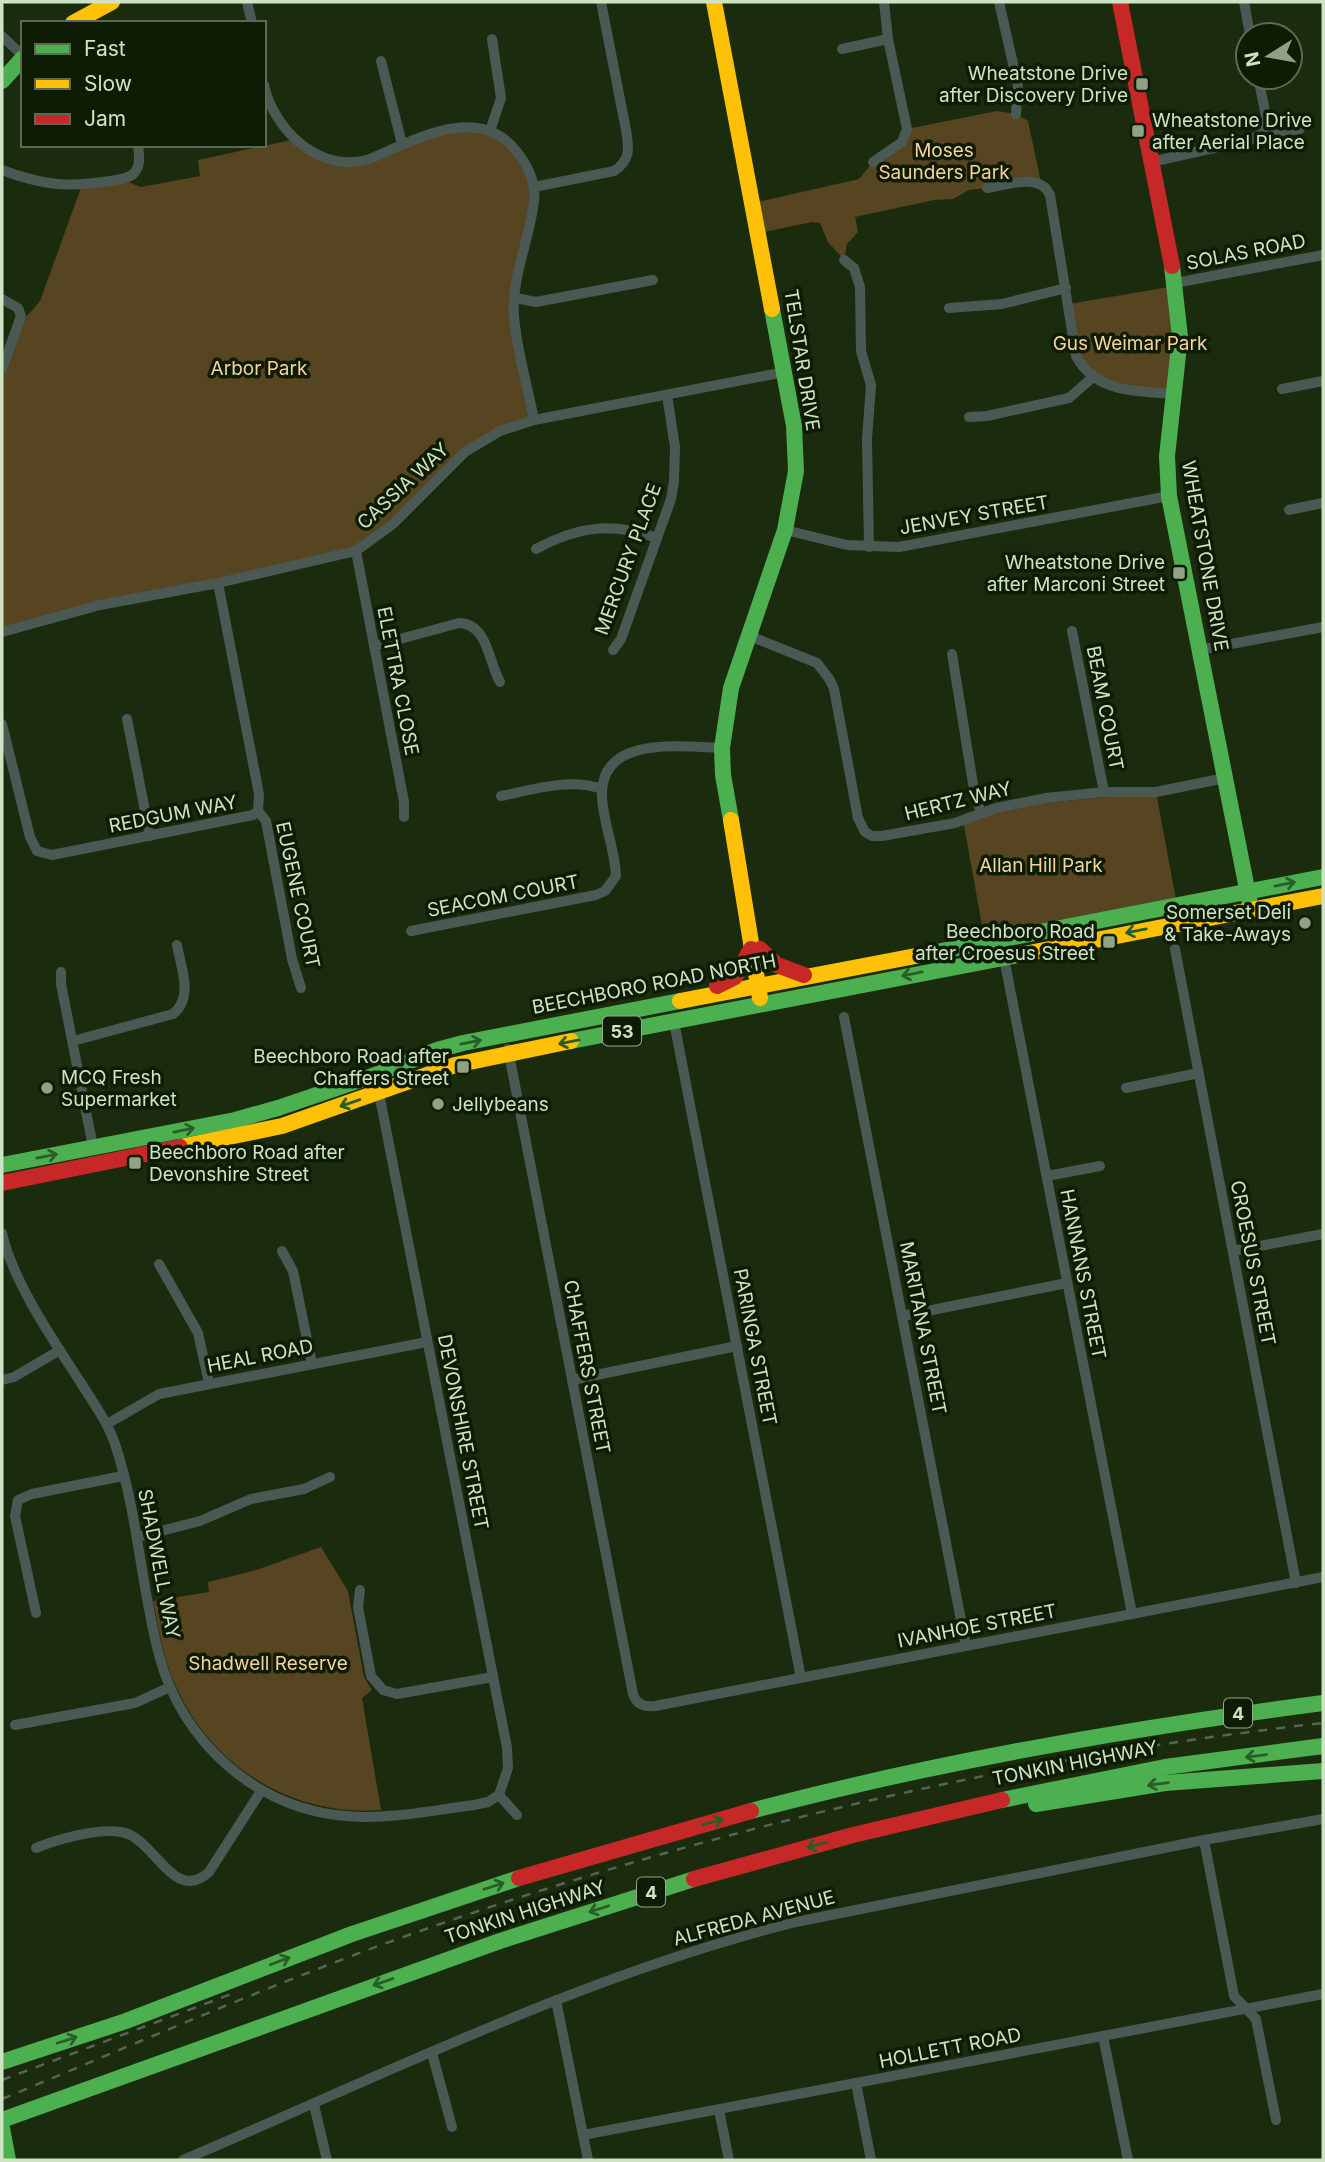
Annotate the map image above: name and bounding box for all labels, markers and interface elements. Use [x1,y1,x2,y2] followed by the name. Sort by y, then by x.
[21,21,266,147] legend
[1234,21,1304,91] north arrow
[84,36,126,61] text: Fast
[1240,50,1265,68] text: N
[939,62,1128,107] place label: Wheatstone Drive after Discovery Drive
[84,71,132,96] text: Slow
[1134,76,1150,92] marker: Wheatstone Drive after Discovery Drive
[84,106,126,131] text: Jam
[1152,109,1312,154] place label: Wheatstone Drive after Aerial Place
[1130,123,1146,139] marker: Wheatstone Drive after Aerial Place
[878,139,1010,184] park label: Moses Saunders Park
[1184,229,1308,275] street label: SOLAS ROAD
[779,287,825,433] street label: TELSTAR DRIVE
[1053,332,1208,355] park label: Gus Weimar Park
[211,357,308,380] park label: Arbor Park
[352,438,454,534] street label: CASSIA WAY
[1177,459,1233,653] street label: WHEATSTONE DRIVE
[590,480,666,638] street label: MERCURY PLACE
[898,491,1050,539] street label: JENVEY STREET
[987,551,1165,596] place label: Wheatstone Drive after Marconi Street
[1171,565,1187,581] marker: Wheatstone Drive after Marconi Street
[372,605,424,757] street label: ELETTRA CLOSE
[1082,644,1128,772] street label: BEAM COURT
[902,777,1014,825] street label: HERTZ WAY
[107,790,239,838] street label: REDGUM WAY
[271,820,325,970] street label: EUGENE COURT
[979,854,1103,877] park label: Allan Hill Park
[425,870,581,922] street label: SEACOM COURT
[1273,877,1296,891] one-way arrow
[1164,901,1291,946] place label: Somerset Deli & Take-Aways
[1297,915,1313,931] marker: Somerset Deli & Take-Aways
[915,920,1095,965] place label: Beechboro Road after Croesus Street
[1125,925,1148,938] one-way arrow
[1101,934,1117,950] marker: Beechboro Road after Croesus Street
[530,949,778,1019] street label: BEECHBORO ROAD NORTH
[901,968,924,981] one-way arrow
[603,1016,641,1046] road number: 53
[459,1034,482,1048] one-way arrow
[558,1035,581,1049] one-way arrow
[253,1045,449,1090] place label: Beechboro Road after Chaffers Street
[455,1059,471,1075] marker: Beechboro Road after Chaffers Street
[61,1066,177,1111] place label: MCQ Fresh Supermarket
[39,1080,55,1096] marker: MCQ Fresh Supermarket
[452,1093,549,1116] place label: Jellybeans
[430,1096,446,1112] marker: Jellybeans
[340,1098,362,1110] one-way arrow
[172,1122,195,1136] one-way arrow
[149,1141,345,1186] place label: Beechboro Road after Devonshire Street
[36,1149,58,1163] one-way arrow
[127,1155,143,1171] marker: Beechboro Road after Devonshire Street
[1226,1178,1280,1348] street label: CROESUS STREET
[1055,1187,1111,1361] street label: HANNANS STREET
[895,1239,951,1417] street label: MARITANA STREET
[728,1267,782,1427] street label: PARINGA STREET
[559,1278,615,1456] street label: CHAFFERS STREET
[433,1332,493,1532] street label: DEVONSHIRE STREET
[205,1334,315,1378] street label: HEAL ROAD
[133,1487,185,1641] street label: SHADWELL WAY
[896,1599,1058,1653] street label: IVANHOE STREET
[188,1652,348,1675] park label: Shadwell Reserve
[1224,1698,1252,1728] road number: 4
[990,1736,1160,1790] street label: TONKIN HIGHWAY
[1245,1749,1267,1762] one-way arrow
[1147,1778,1169,1791] one-way arrow
[701,1815,724,1828] one-way arrow
[806,1839,829,1852] one-way arrow
[442,1875,608,1949] street label: TONKIN HIGHWAY
[637,1878,665,1906] road number: 4
[483,1879,505,1891] one-way arrow
[671,1885,837,1951] street label: ALFREDA AVENUE
[588,1903,610,1916] one-way arrow
[268,1954,290,1966] one-way arrow
[373,1977,395,1989] one-way arrow
[877,2023,1023,2073] street label: HOLLETT ROAD
[55,2033,77,2046] one-way arrow

